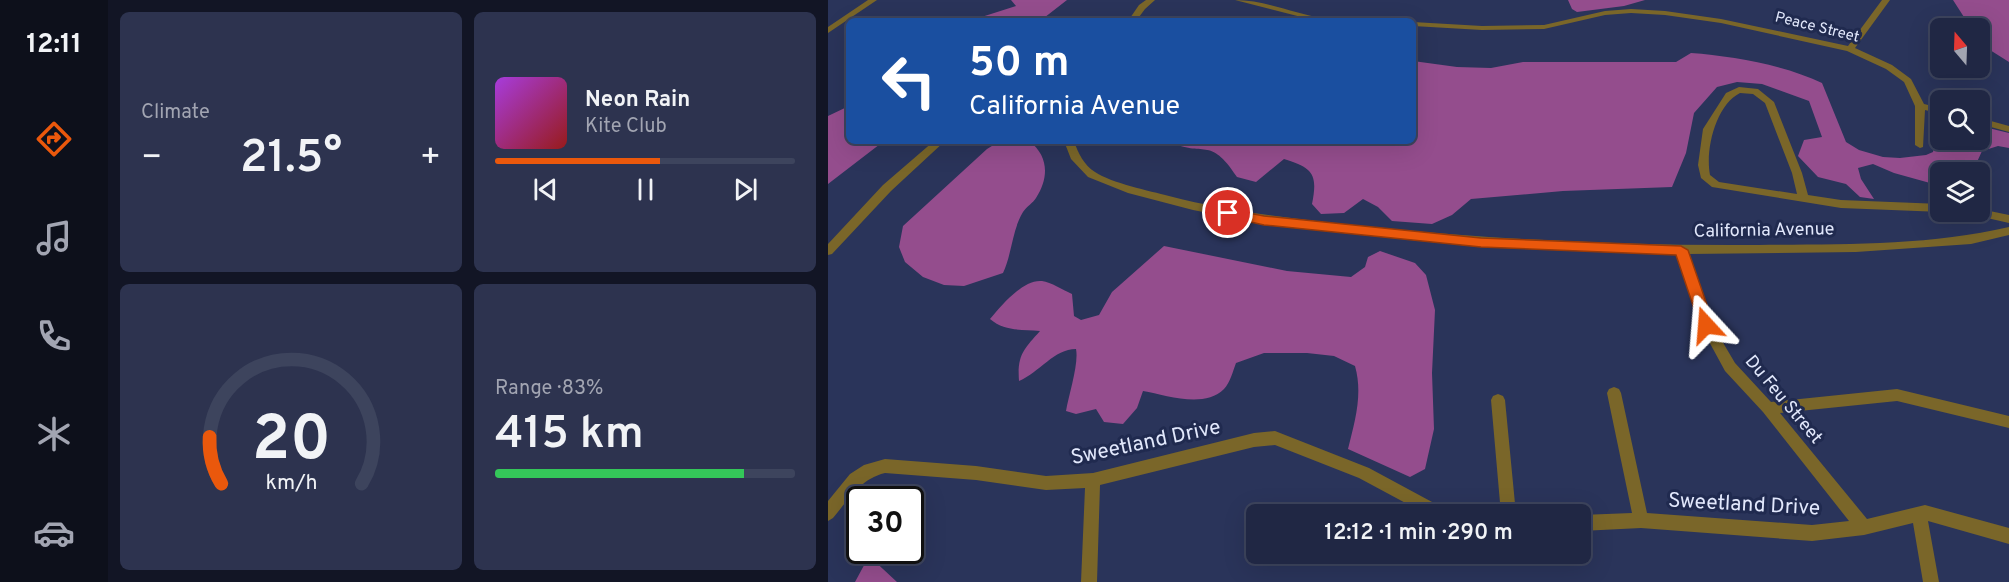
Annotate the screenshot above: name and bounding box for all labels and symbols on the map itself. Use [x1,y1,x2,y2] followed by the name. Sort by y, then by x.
[1773,8,1861,48] street label: Peace Street
[1930,18,1990,78] north arrow
[1202,187,1253,238] pin
[1693,218,1835,244] street label: California Avenue
[1674,293,1738,357] position arrow
[1739,351,1827,449] street label: Du Feu Street
[1069,414,1223,472] street label: Sweetland Drive
[846,486,924,564] speed limit sign: 30
[1667,488,1821,522] street label: Sweetland Drive

